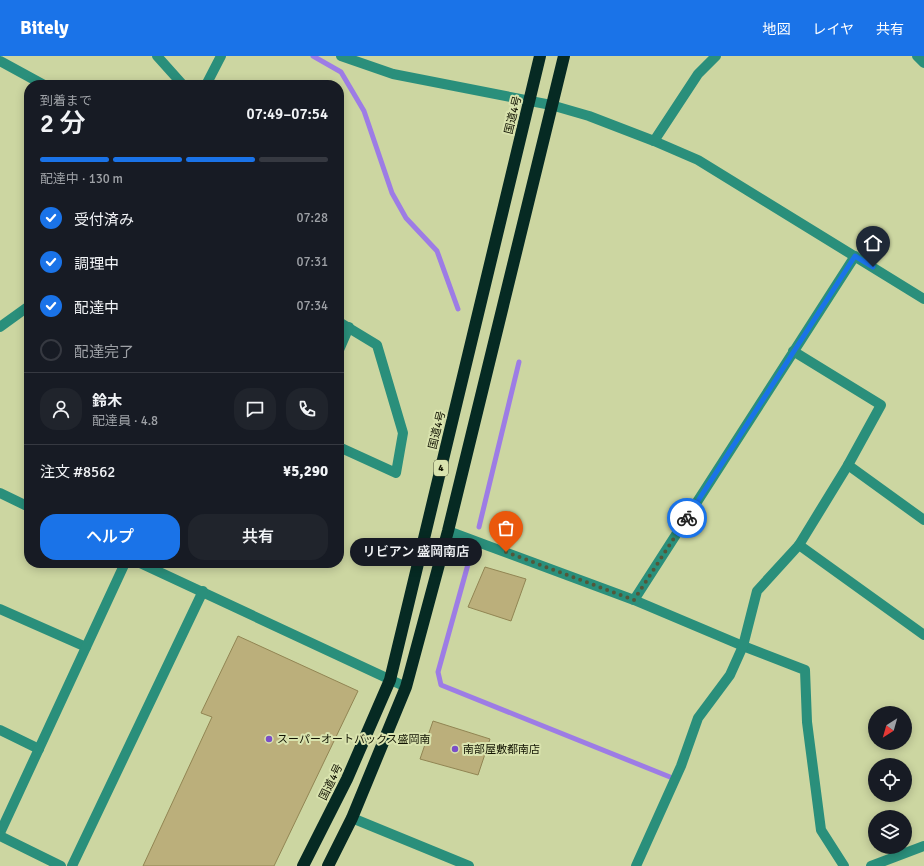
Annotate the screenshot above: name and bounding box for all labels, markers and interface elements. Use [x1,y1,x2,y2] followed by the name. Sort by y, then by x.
[20,16,69,40] text: Bitely
[762,21,790,38] text: 地図
[812,21,854,38] text: レイヤ
[876,21,904,38] text: 共有
[40,93,92,109] text: 到着まで
[502,95,524,135] street label: 国道4号
[247,105,328,123] text: 07:49–07:54
[40,108,86,140] text: 2 分
[40,171,123,187] text: 配達中 · 130 m
[40,207,62,229] icon: check
[296,210,328,226] text: 07:28
[74,211,134,229] text: 受付済み
[856,226,890,267] pin
[862,232,884,254] icon: home
[40,251,62,273] icon: check
[296,254,328,270] text: 07:31
[74,255,119,273] text: 調理中
[40,295,62,317] icon: check
[296,298,328,314] text: 07:34
[74,299,119,317] text: 配達中
[74,343,134,361] text: 配達完了
[40,388,82,430] button: person
[234,388,276,430] button: chat
[286,388,328,430] button: phone
[92,392,122,410] text: 鈴木
[426,410,448,450] street label: 国道4号
[92,413,158,429] text: 配達員 · 4.8
[434,460,448,476] road number: 4
[283,462,328,480] text: ¥5,290
[40,463,115,481] text: 注文 #8562
[667,498,707,538] courier
[676,507,698,529] icon: bike
[489,511,523,552] pin
[40,514,180,560] button: ヘルプ
[188,514,328,560] button: 共有
[495,517,517,539] icon: bag
[350,538,482,566] callout: リビアン 盛岡南店
[363,544,469,560] text: リビアン 盛岡南店
[868,706,912,750] north arrow
[868,706,912,854] map controls
[277,733,431,746] place label: スーパーオートバックス盛岡南
[264,734,274,744] marker: スーパーオートバックス盛岡南
[463,743,540,756] place label: 南部屋敷都南店
[450,744,460,754] marker: 南部屋敷都南店
[868,758,912,802] button: locate
[317,762,345,802] street label: 国道4号
[868,810,912,854] button: layers

